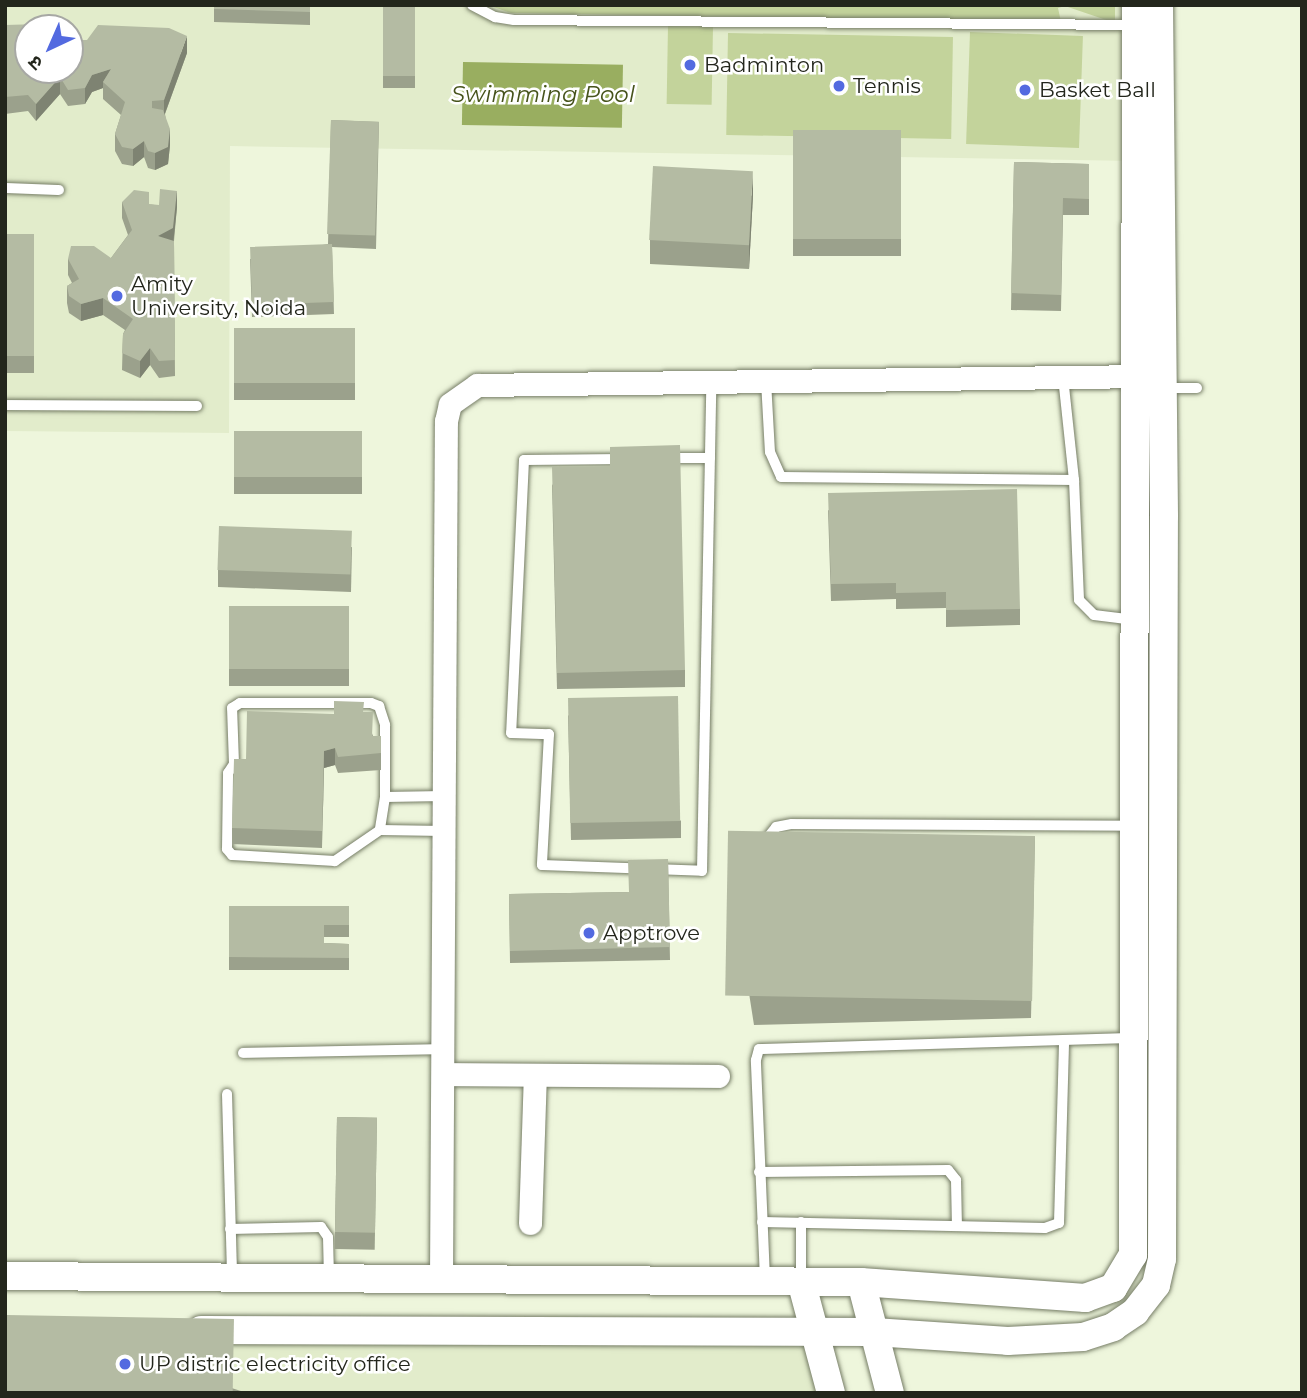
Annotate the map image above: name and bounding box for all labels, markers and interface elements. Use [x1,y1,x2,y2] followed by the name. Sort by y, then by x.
[14,14,84,84] north arrow
[23,51,47,75] text: उ
[704,52,824,78] place label: Badminton
[682,57,698,73] marker: Badminton
[853,73,921,99] place label: Tennis
[1039,77,1156,103] place label: Basket Ball
[831,78,847,94] marker: Tennis
[451,80,635,108] water label: Swimming Pool
[1017,82,1033,98] marker: Basket Ball
[131,271,306,321] place label: Amity University, Noida
[109,288,125,304] marker: Amity University, Noida
[603,920,700,946] place label: Apptrove
[581,925,597,941] marker: Apptrove
[139,1351,411,1377] place label: UP distric electricity office
[117,1356,133,1372] marker: UP distric electricity office

